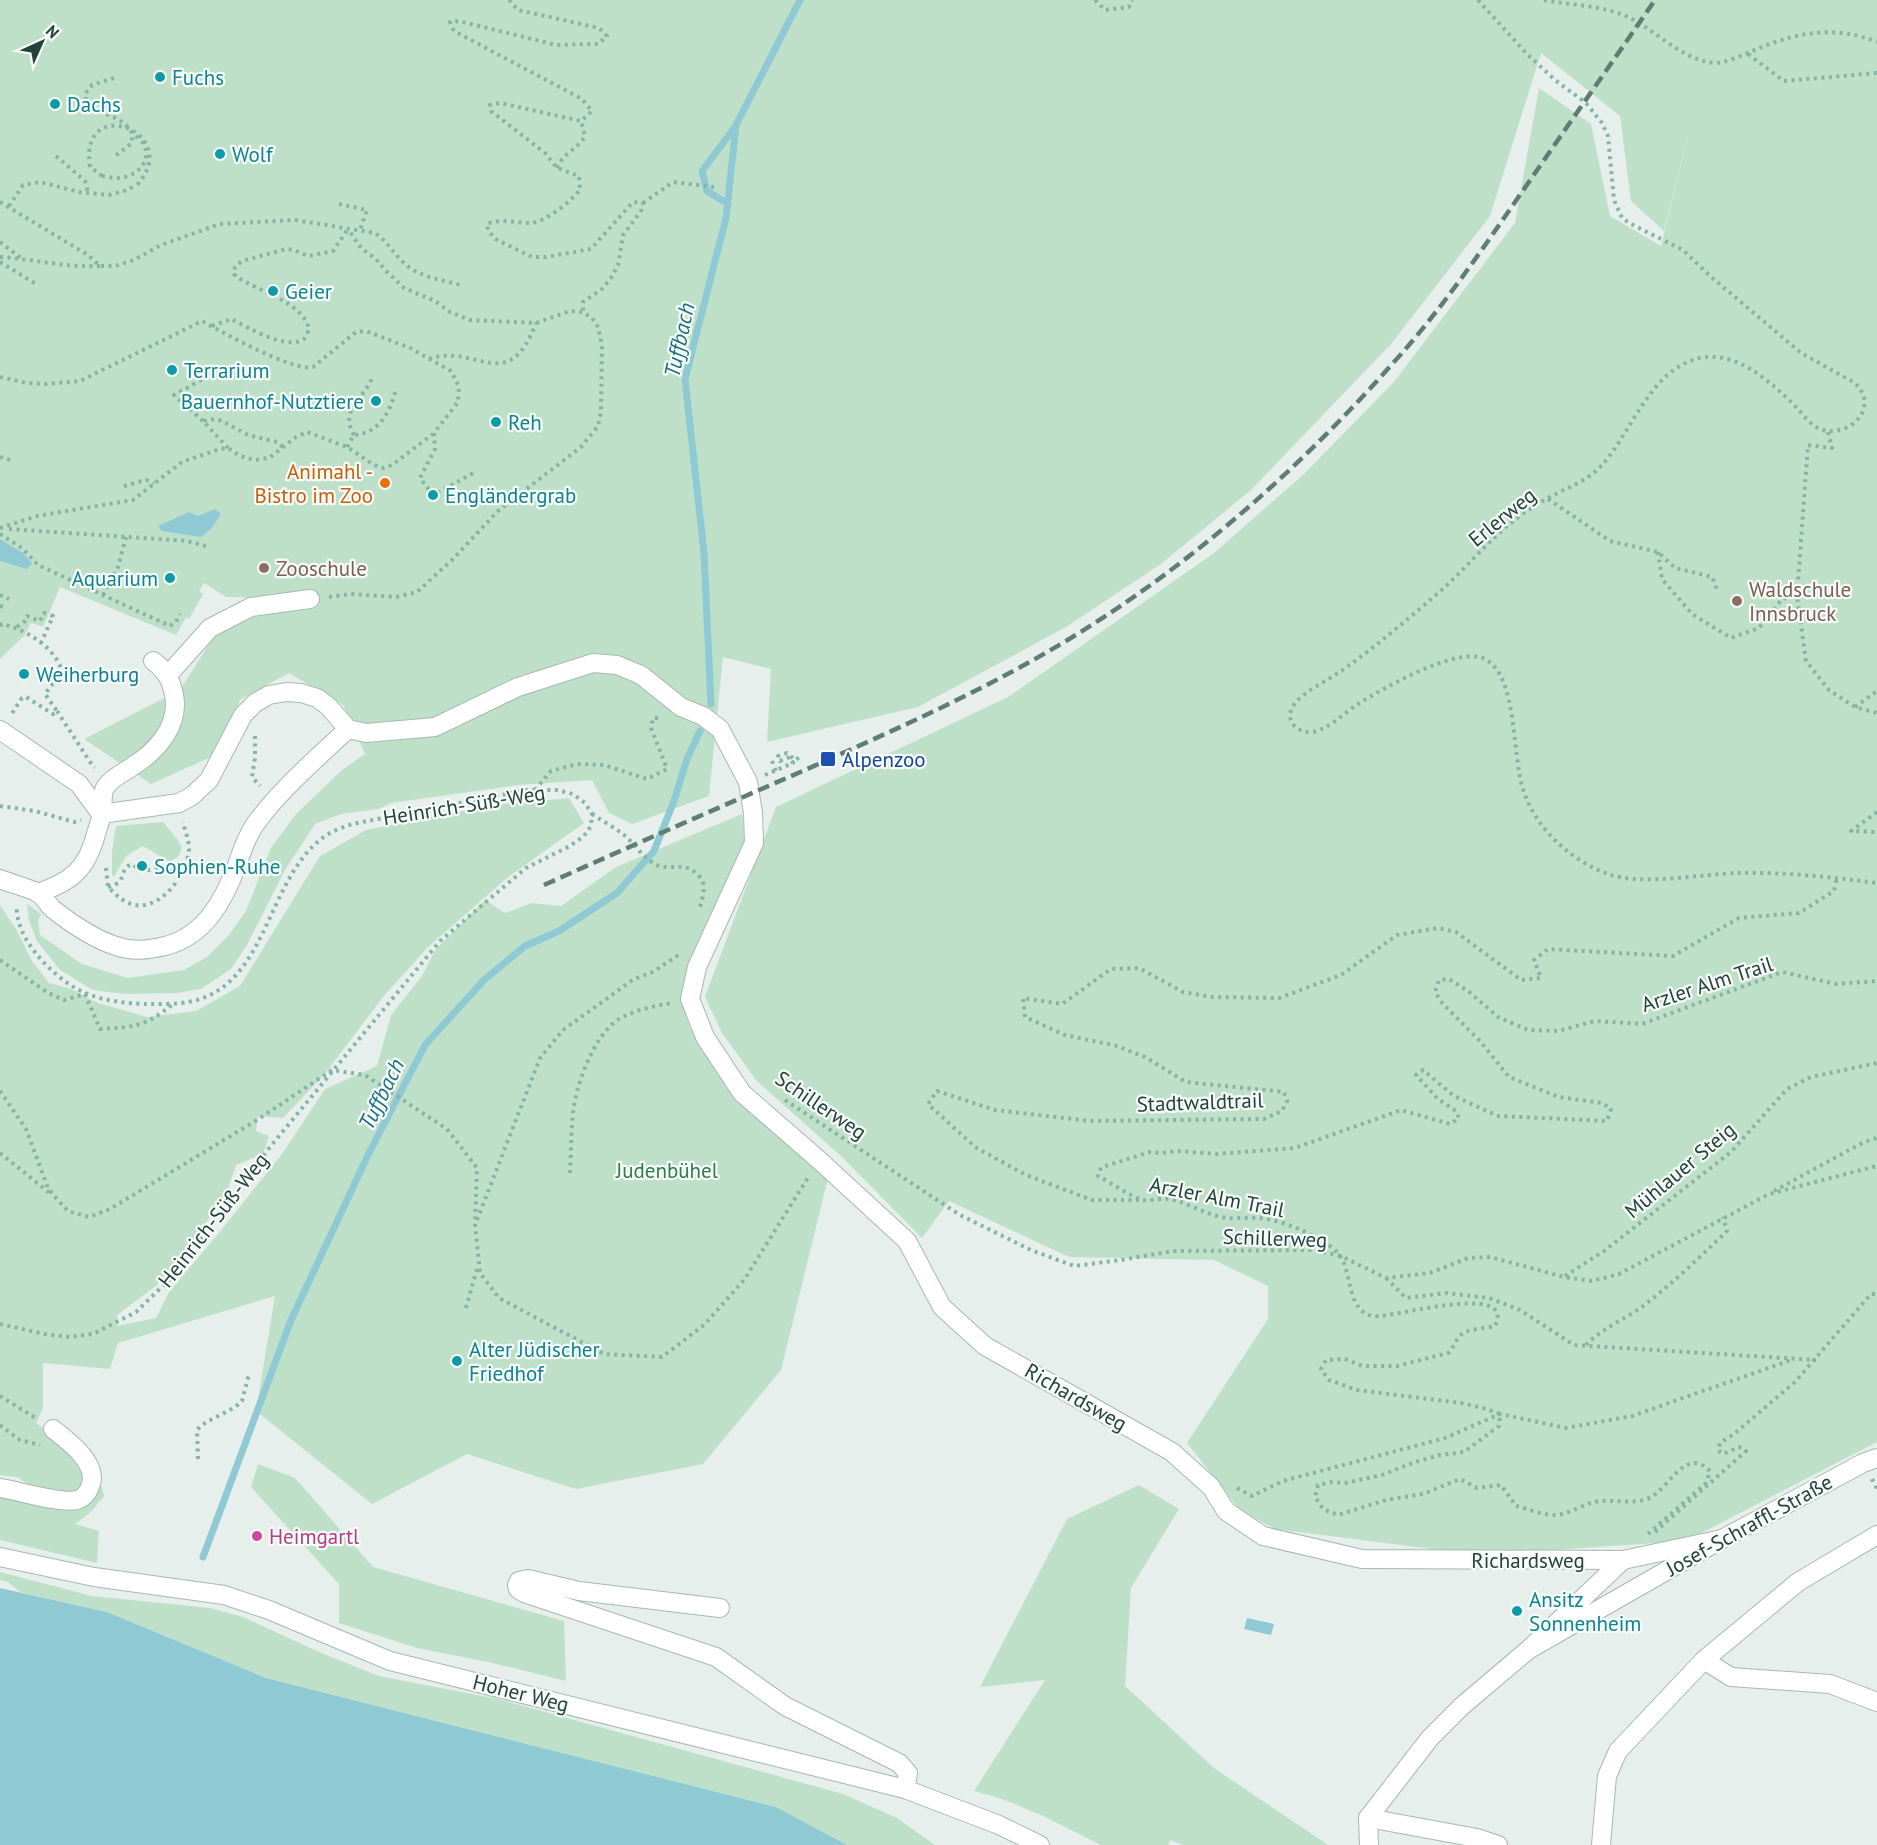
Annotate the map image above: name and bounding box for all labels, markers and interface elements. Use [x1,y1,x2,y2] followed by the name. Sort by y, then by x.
[12,12,72,72] north arrow
[42,21,63,42] text: N
[172,64,224,91] place label: Fuchs
[153,70,167,84] marker: Fuchs
[67,91,121,118] place label: Dachs
[48,97,62,111] marker: Dachs
[232,141,274,168] place label: Wolf
[213,147,227,161] marker: Wolf
[285,278,332,305] place label: Geier
[266,284,280,298] marker: Geier
[657,300,701,380] water label: Tuffbach
[184,357,269,384] place label: Terrarium
[165,363,179,377] marker: Terrarium
[181,388,364,415] place label: Bauernhof-Nutztiere
[369,394,383,408] marker: Bauernhof-Nutztiere
[508,409,542,436] place label: Reh
[489,415,503,429] marker: Reh
[254,458,373,509] place label: Animahl - Bistro im Zoo
[378,476,392,490] marker: Animahl - Bistro im Zoo
[445,482,576,509] place label: Engländergrab
[1463,482,1541,552] street label: Erlerweg
[426,488,440,502] marker: Engländergrab
[276,555,367,582] place label: Zooschule
[257,561,271,575] marker: Zooschule
[72,565,158,592] place label: Aquarium
[163,571,177,585] marker: Aquarium
[1749,576,1851,627] place label: Waldschule Innsbruck
[1730,594,1744,608] marker: Waldschule Innsbruck
[36,661,139,688] place label: Weiherburg
[17,667,31,681] marker: Weiherburg
[842,746,926,773] place label: Alpenzoo
[819,750,837,768] marker: Alpenzoo
[381,779,547,831] street label: Heinrich-Süß-Weg
[154,853,280,880] place label: Sophien-Ruhe
[135,859,149,873] marker: Sophien-Ruhe
[1638,950,1776,1018] street label: Arzler Alm Trail
[352,1054,410,1134] water label: Tuffbach
[770,1065,872,1145] street label: Schillerweg
[1136,1086,1264,1118] street label: Stadtwaldtrail
[1619,1116,1741,1224] street label: Mühlauer Steig
[152,1147,274,1293] street label: Heinrich-Süß-Weg
[615,1157,718,1184] park label: Judenbühel
[1147,1171,1287,1223] street label: Arzler Alm Trail
[1222,1223,1328,1253] street label: Schillerweg
[469,1336,600,1387] place label: Alter Jüdischer Friedhof
[450,1354,464,1368] marker: Alter Jüdischer Friedhof
[1020,1357,1132,1437] street label: Richardsweg
[1660,1468,1837,1582] street label: Josef-Schraffl-Straße
[269,1523,359,1550] place label: Heimgartl
[250,1529,264,1543] marker: Heimgartl
[1471,1547,1585,1574] street label: Richardsweg
[1529,1586,1641,1637] place label: Ansitz Sonnenheim
[1510,1604,1524,1618] marker: Ansitz Sonnenheim
[470,1668,572,1718] street label: Hoher Weg

